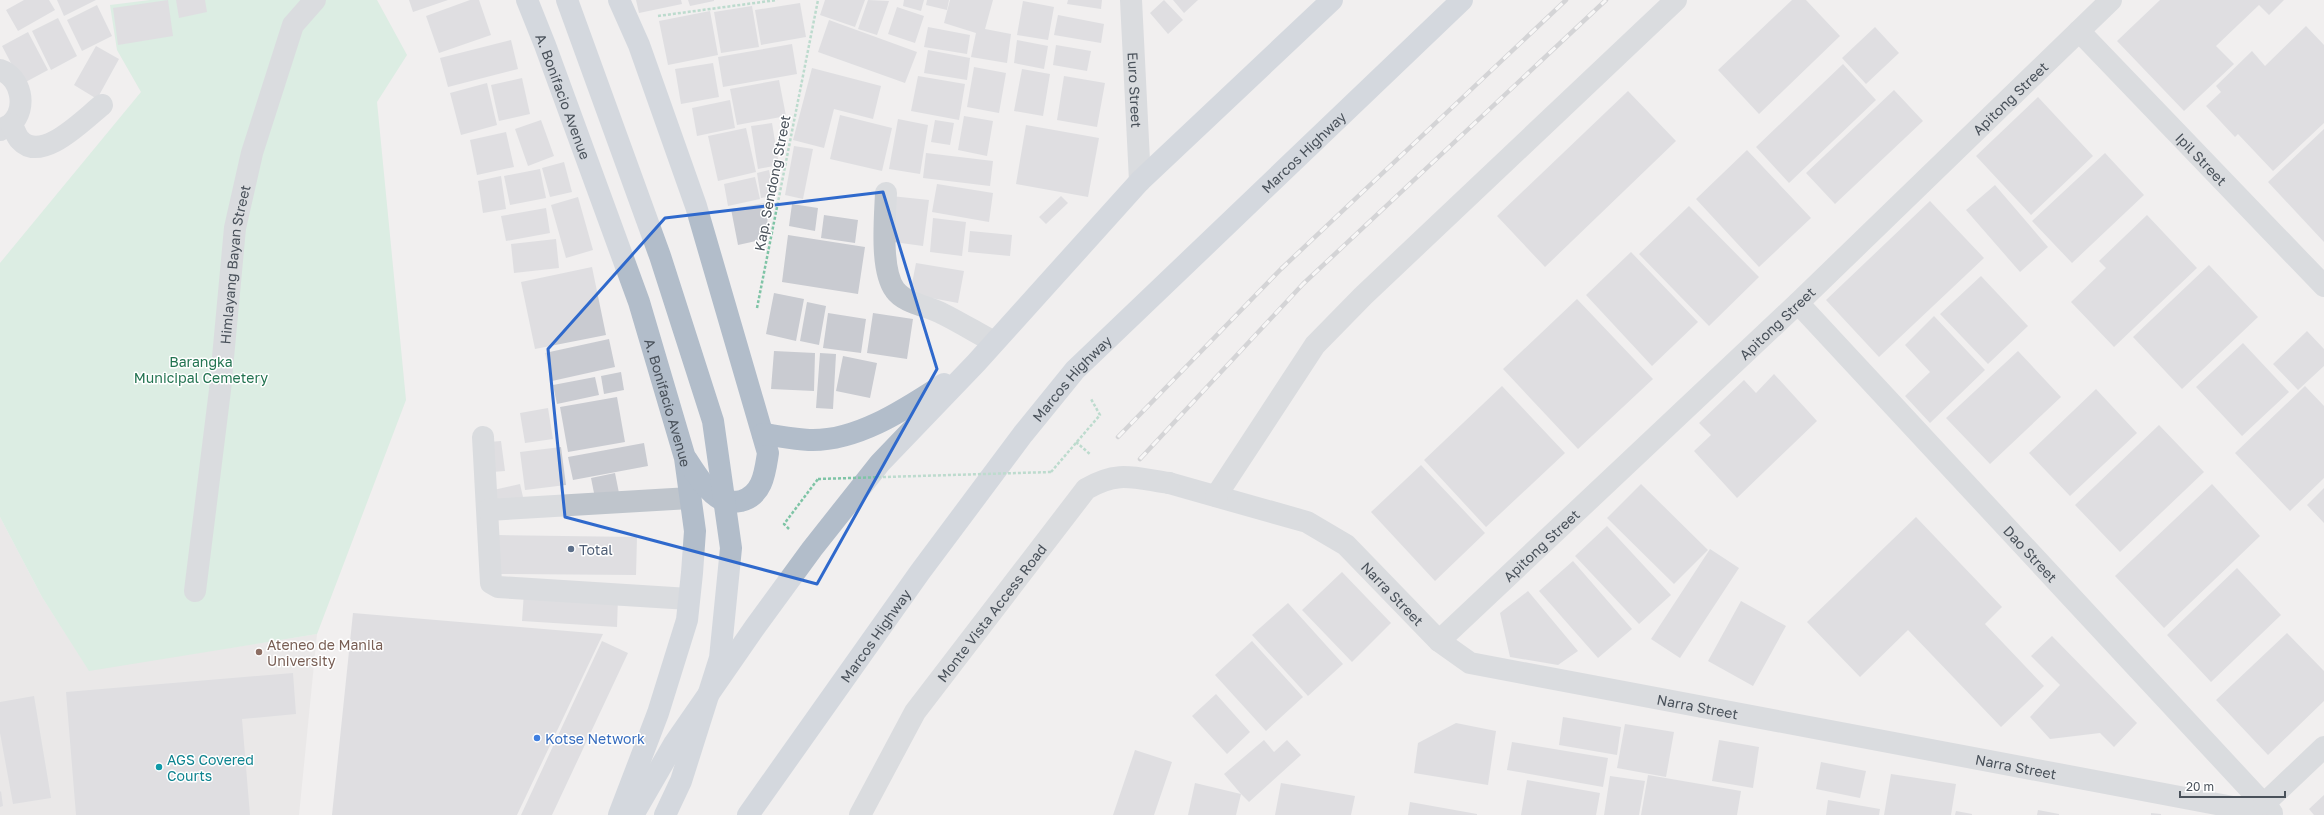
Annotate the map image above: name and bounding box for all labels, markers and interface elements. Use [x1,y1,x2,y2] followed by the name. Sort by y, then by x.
[533,31,595,162] street label: A. Bonifacio Avenue
[1125,52,1146,128] street label: Euro Street
[1969,58,2051,138] street label: Apitong Street
[1257,108,1349,196] street label: Marcos Highway
[750,113,794,253] street label: Kap. Sendong Street
[2173,129,2231,188] street label: Ipil Street
[216,183,253,345] street label: Himlayang Bayan Street
[1735,283,1818,363] street label: Apitong Street
[1028,331,1115,425] street label: Marcos Highway
[642,336,695,468] street label: A. Bonifacio Avenue
[134,353,268,386] park label: Barangka Municipal Cemetery
[1499,505,1582,585] street label: Apitong Street
[2000,522,2061,585] street label: Dao Street
[933,540,1049,685] street label: Monte Vista Access Road
[579,541,613,558] place label: Total
[566,544,576,554] marker: Total
[1358,558,1428,629] street label: Narra Street
[836,585,914,685] street label: Marcos Highway
[267,636,383,669] place label: Ateneo de Manila University
[254,647,264,657] marker: Ateneo de Manila University
[1656,690,1740,722] street label: Narra Street
[545,730,645,747] place label: Kotse Network
[532,733,542,743] marker: Kotse Network
[1974,750,2058,782] street label: Narra Street
[167,751,254,784] place label: AGS Covered Courts
[154,762,164,772] marker: AGS Covered Courts
[2180,773,2285,799] scale bar
[2186,779,2214,794] text: 20 m

